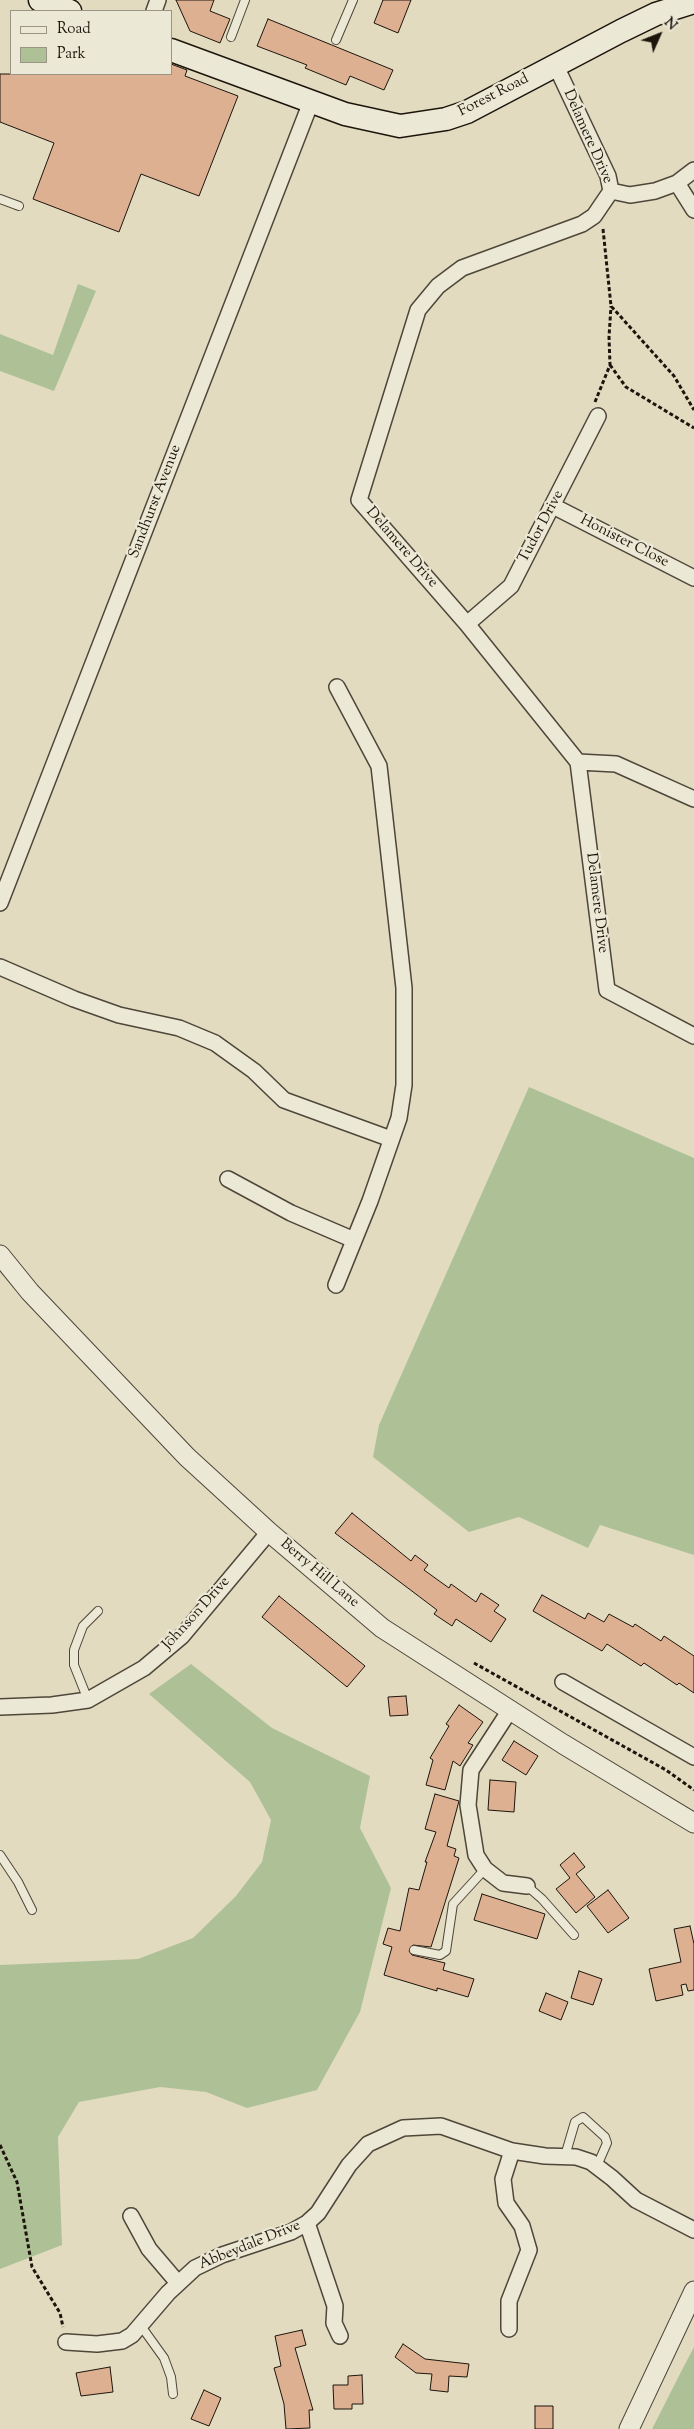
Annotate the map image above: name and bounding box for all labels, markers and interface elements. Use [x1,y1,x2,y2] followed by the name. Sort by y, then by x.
[10,10,172,75] legend
[634,10,684,60] north arrow
[659,14,681,36] text: N
[57,19,91,40] text: Road
[57,44,86,65] text: Park
[456,71,532,121] street label: Forest Road
[558,87,616,187] street label: Delamere Drive
[126,443,186,561] street label: Sandhurst Avenue
[515,488,569,566] street label: Tudor Drive
[361,504,441,592] street label: Delamere Drive
[577,512,671,572] street label: Honister Close
[581,852,611,954] street label: Delamere Drive
[276,1536,362,1612] street label: Berry Hill Lane
[159,1574,235,1654] street label: Johnson Drive
[197,2217,303,2275] street label: Abbeydale Drive

